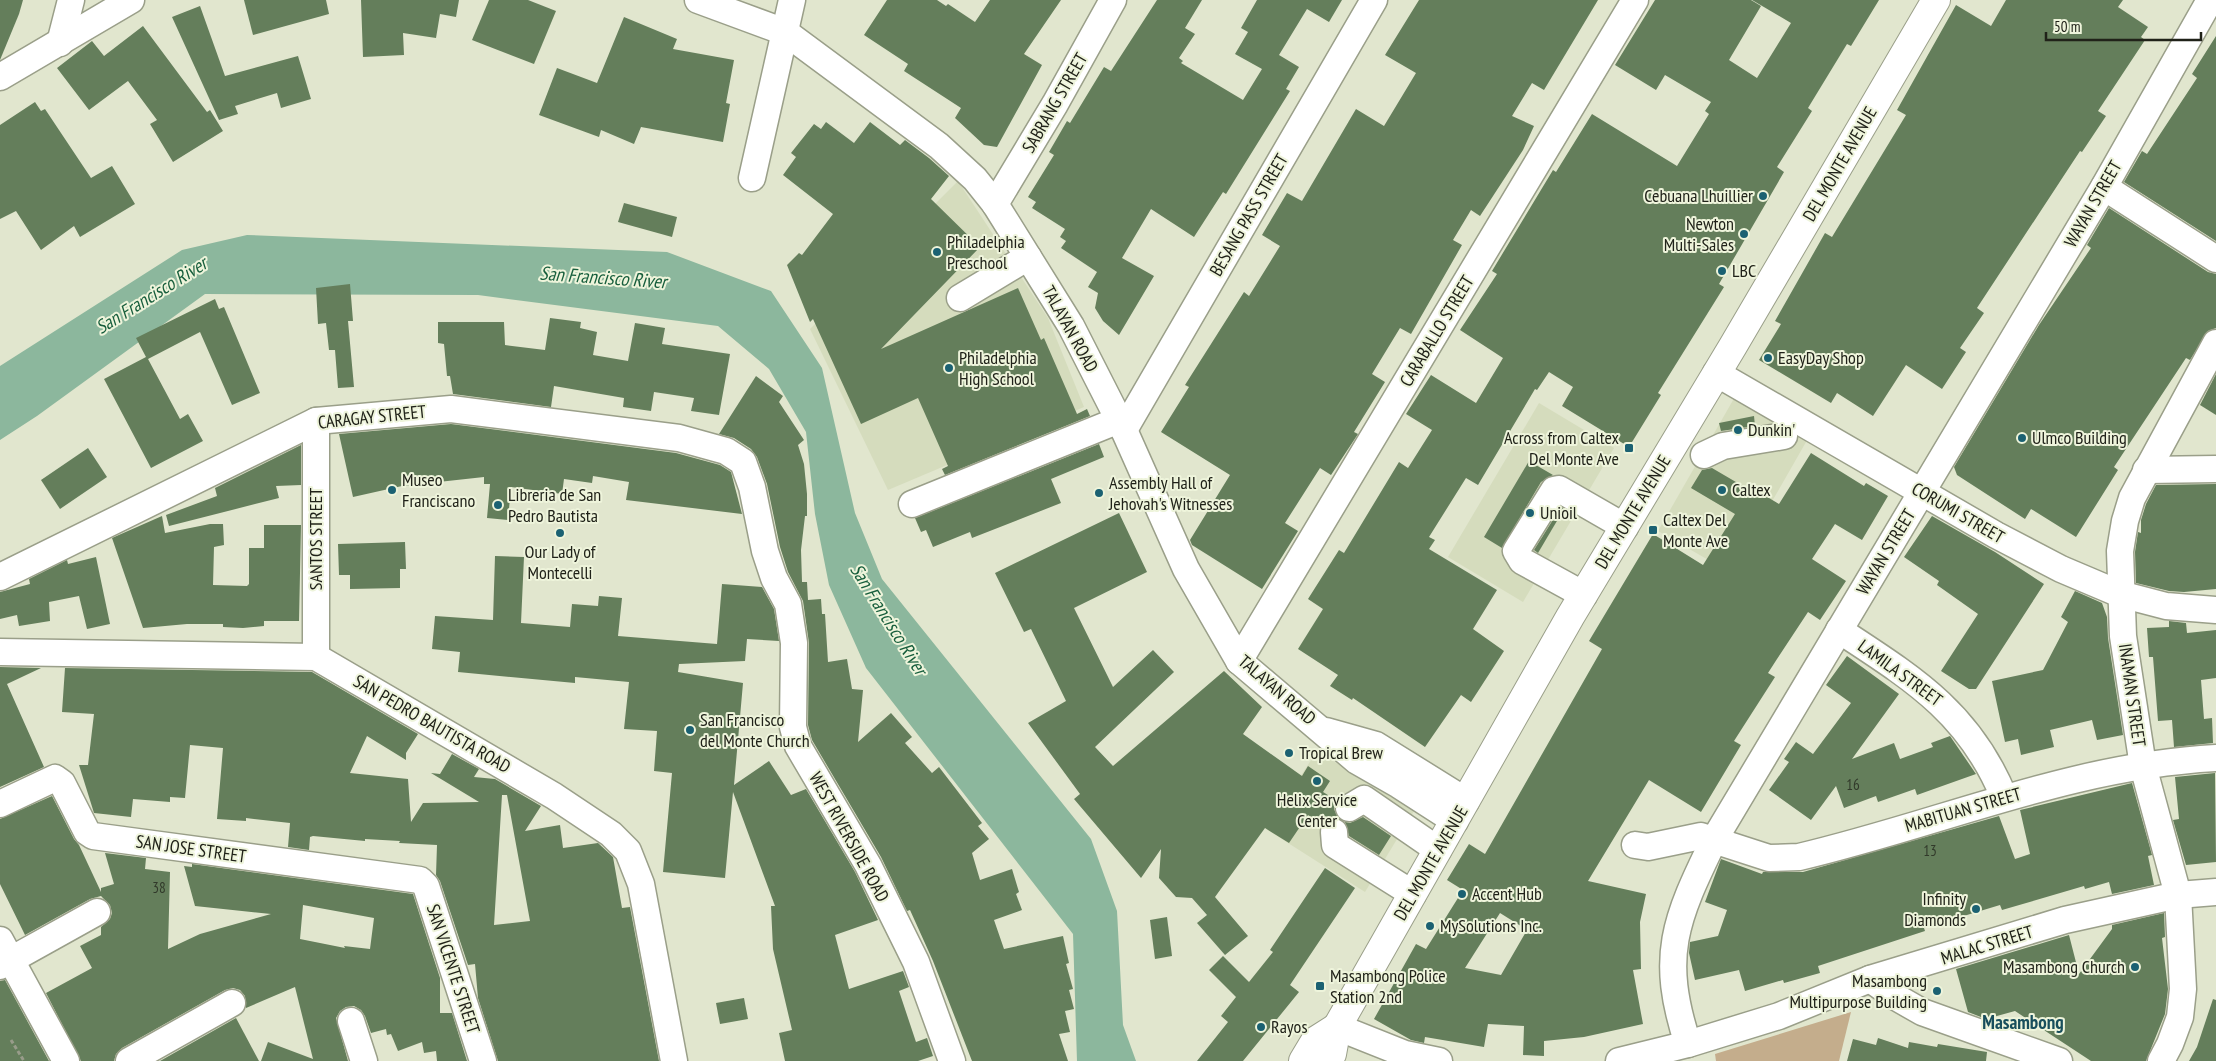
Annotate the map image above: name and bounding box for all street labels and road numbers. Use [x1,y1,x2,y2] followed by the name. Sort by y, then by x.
[1017,49,1092,157] street label: SABRANG STREET
[1797,102,1882,225] street label: DEL MONTE AVENUE
[1204,149,1293,280] street label: BESANG PASS STREET
[2059,156,2127,251] street label: WAYAN STREET
[1394,271,1479,390] street label: CARABALLO STREET
[1037,281,1104,376] street label: TALAYAN ROAD
[317,399,427,434] street label: CARAGAY STREET
[1590,451,1676,573] street label: DEL MONTE AVENUE
[1908,477,2009,548] street label: CORUMI STREET
[304,488,327,590] street label: SANTOS STREET
[1851,505,1920,599] street label: WAYAN STREET
[1854,634,1947,711] street label: LAMILA STREET
[2114,642,2151,748] street label: INAMAN STREET
[1234,650,1321,730] street label: TALAYAN ROAD
[350,669,515,778] street label: SAN PEDRO BAUTISTA ROAD
[804,768,895,906] street label: WEST RIVERSIDE ROAD
[1902,782,2024,837] street label: MABITUAN STREET
[1388,801,1473,924] street label: DEL MONTE AVENUE
[134,829,248,868] street label: SAN JOSE STREET
[422,901,485,1037] street label: SAN VICENTE STREET
[1938,920,2036,969] street label: MALAC STREET

